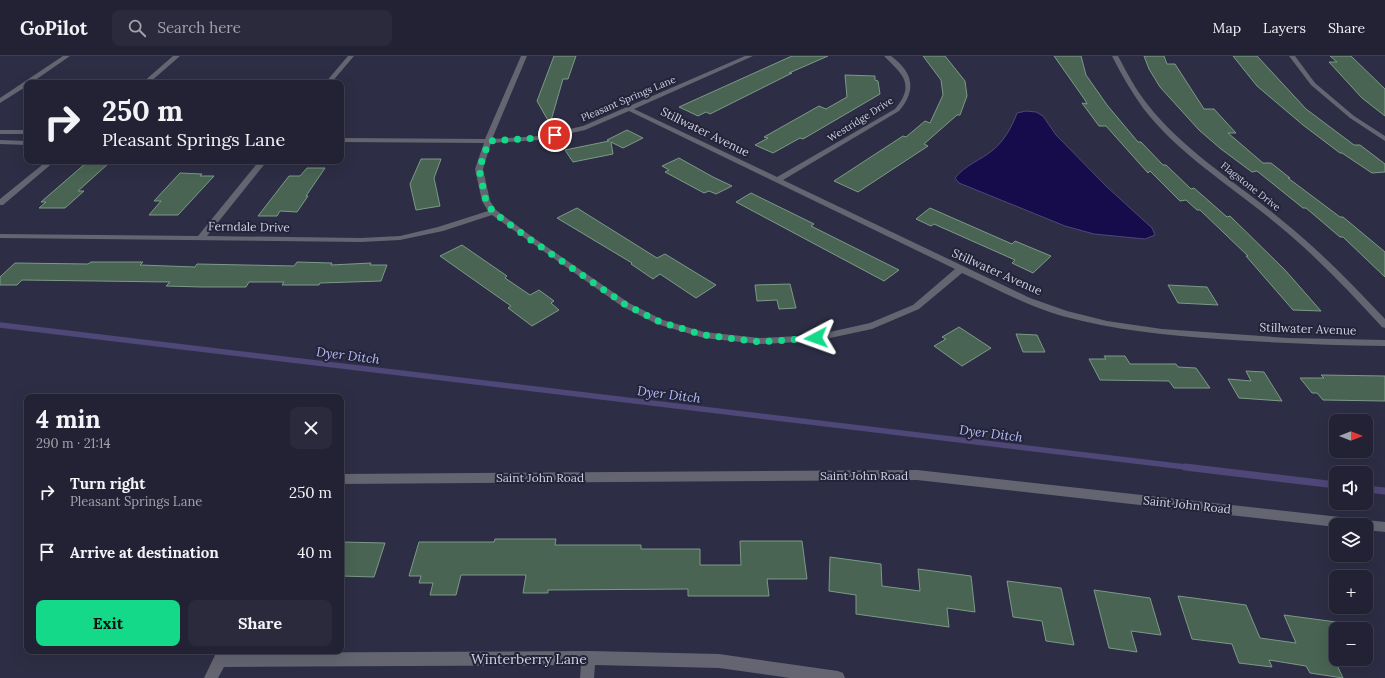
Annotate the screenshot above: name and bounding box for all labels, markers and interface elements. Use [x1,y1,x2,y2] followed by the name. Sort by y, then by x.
[112,10,392,46] search box
[20,16,88,40] text: GoPilot
[126,17,148,39] icon: search
[158,18,241,37] text: Search here
[1213,19,1241,37] text: Map
[1263,19,1306,37] text: Layers
[1328,19,1365,37] text: Share
[579,72,678,124] street label: Pleasant Springs Lane
[102,93,183,129] text: 250 m
[825,94,896,145] street label: Westridge Drive
[36,96,88,148] icon: right
[658,104,753,160] street label: Stillwater Avenue
[538,118,572,152] pin
[544,124,566,146] icon: arrive
[102,128,285,151] text: Pleasant Springs Lane
[1218,159,1284,214] street label: Flagstone Drive
[208,218,290,235] street label: Ferndale Drive
[950,245,1045,298] street label: Stillwater Avenue
[795,317,837,359] position arrow
[1259,319,1357,338] street label: Stillwater Avenue
[315,343,381,368] water label: Dyer Ditch
[636,382,702,407] water label: Dyer Ditch
[36,404,101,435] text: 4 min
[290,407,332,449] button: close
[1329,414,1373,458] north arrow
[1329,414,1373,666] map controls
[958,421,1024,446] water label: Dyer Ditch
[36,435,110,452] text: 290 m · 21:14
[1329,466,1373,510] button: sound
[820,468,908,483] street label: Saint John Road
[496,470,584,485] street label: Saint John Road
[70,474,146,493] text: Turn right
[36,481,58,503] icon: right
[289,483,332,502] text: 250 m
[1142,492,1232,517] street label: Saint John Road
[70,493,202,510] text: Pleasant Springs Lane
[1329,518,1373,562] button: layers
[36,541,58,563] icon: arrive
[70,543,219,562] text: Arrive at destination
[297,543,332,562] text: 40 m
[1329,570,1373,614] button: +
[36,600,180,646] button: Exit
[188,600,332,646] button: Share
[1329,622,1373,666] button: −
[471,650,587,668] street label: Winterberry Lane

